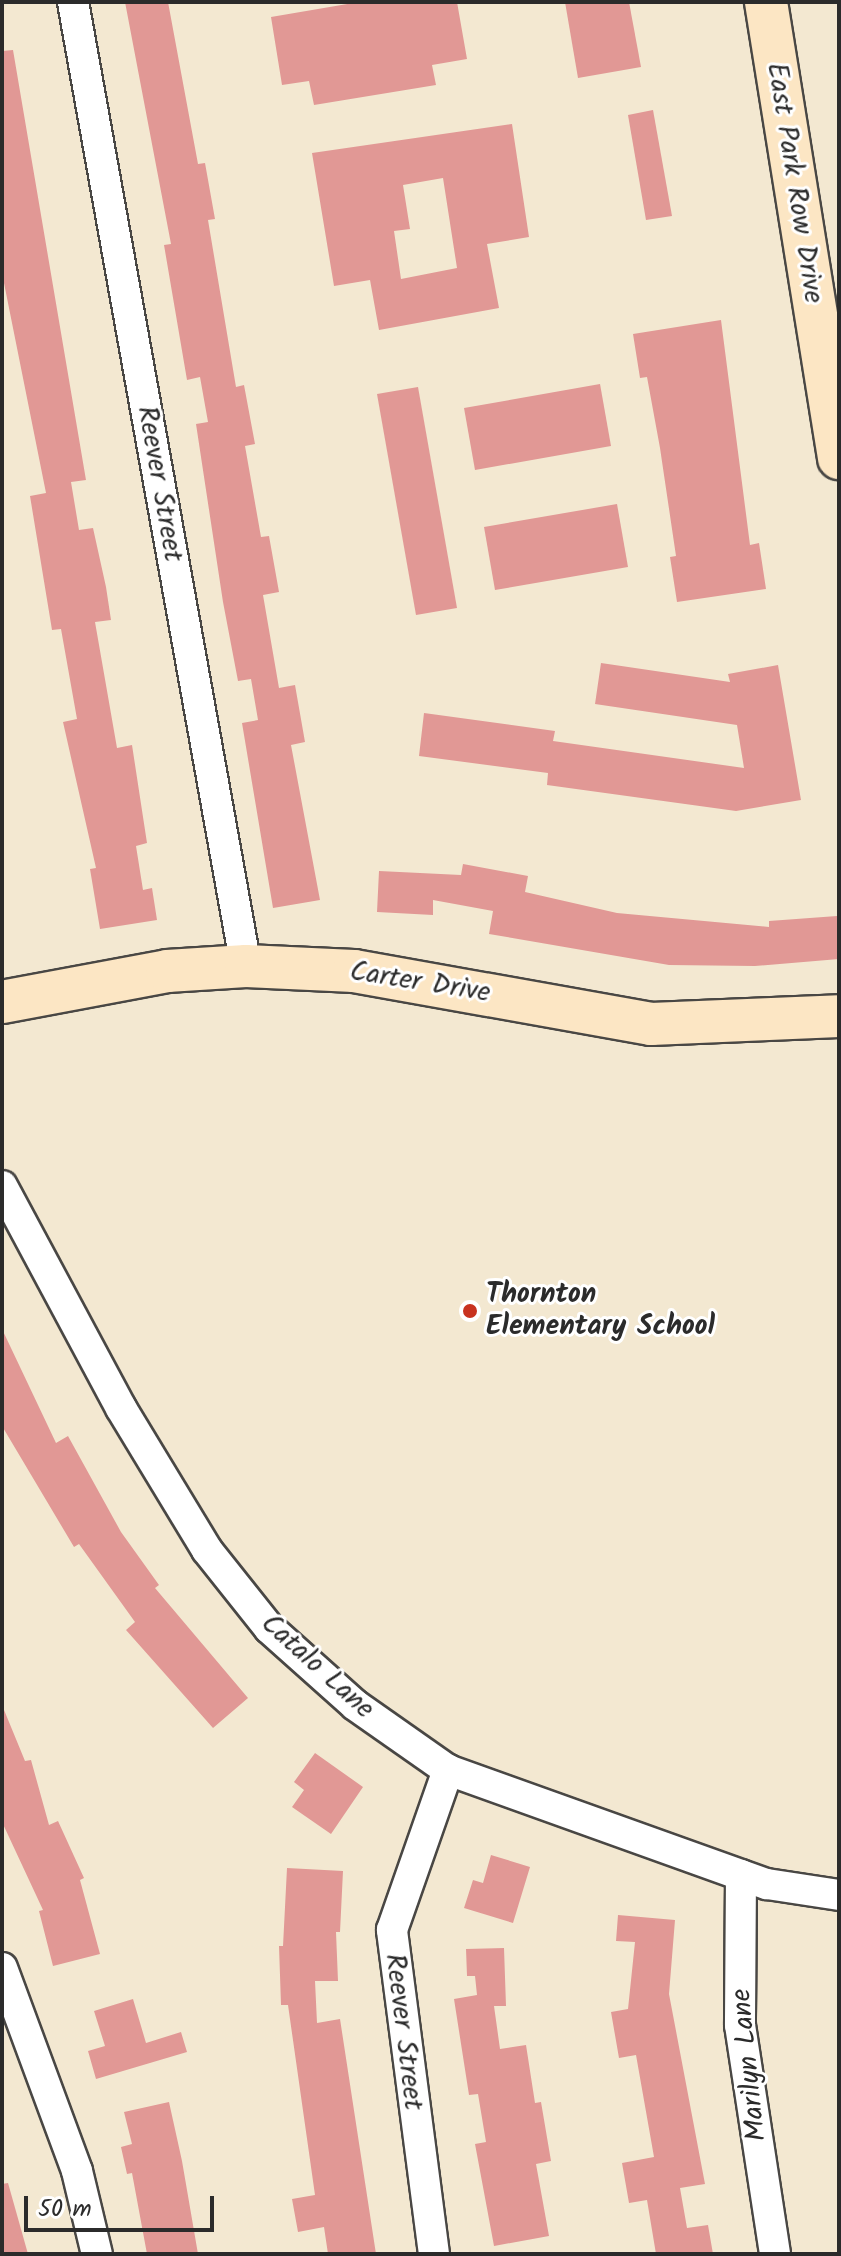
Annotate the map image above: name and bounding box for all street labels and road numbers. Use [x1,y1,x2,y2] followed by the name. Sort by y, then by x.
[758,60,830,306] street label: East Park Row Drive
[129,404,189,564] street label: Reever Street
[347,955,493,1011] street label: Carter Drive
[254,1607,380,1727] street label: Catalo Lane
[377,1952,429,2112] street label: Reever Street
[725,1987,775,2143] street label: Marilyn Lane

